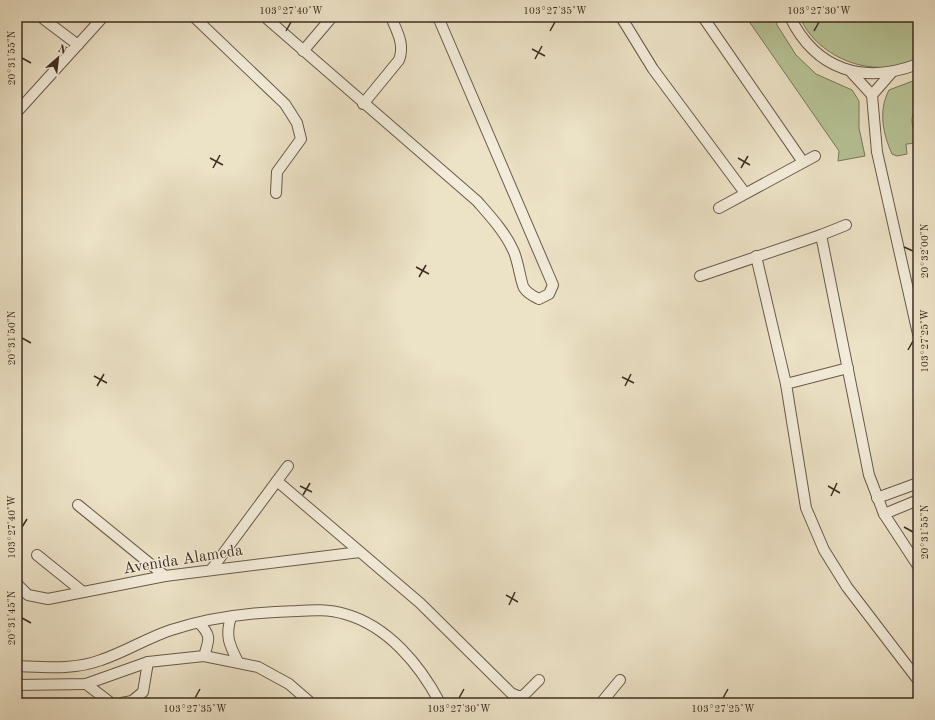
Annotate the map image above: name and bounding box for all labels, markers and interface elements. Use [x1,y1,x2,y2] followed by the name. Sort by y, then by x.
[259,6,323,16] text: 103°27'40"W
[523,6,587,16] text: 103°27'35"W
[787,6,851,16] text: 103°27'30"W
[7,30,17,85] text: 20°31'55"N
[38,38,78,78] north arrow
[56,44,69,58] text: N
[920,223,930,278] text: 20°32'00"N
[920,309,930,373] text: 103°27'25"W
[7,310,17,365] text: 20°31'50"N
[7,495,17,559] text: 103°27'40"W
[920,504,930,559] text: 20°31'55"N
[122,543,244,577] street label: Avenida Alameda
[7,590,17,645] text: 20°31'45"N
[163,704,227,714] text: 103°27'35"W
[427,704,491,714] text: 103°27'30"W
[691,704,755,714] text: 103°27'25"W

